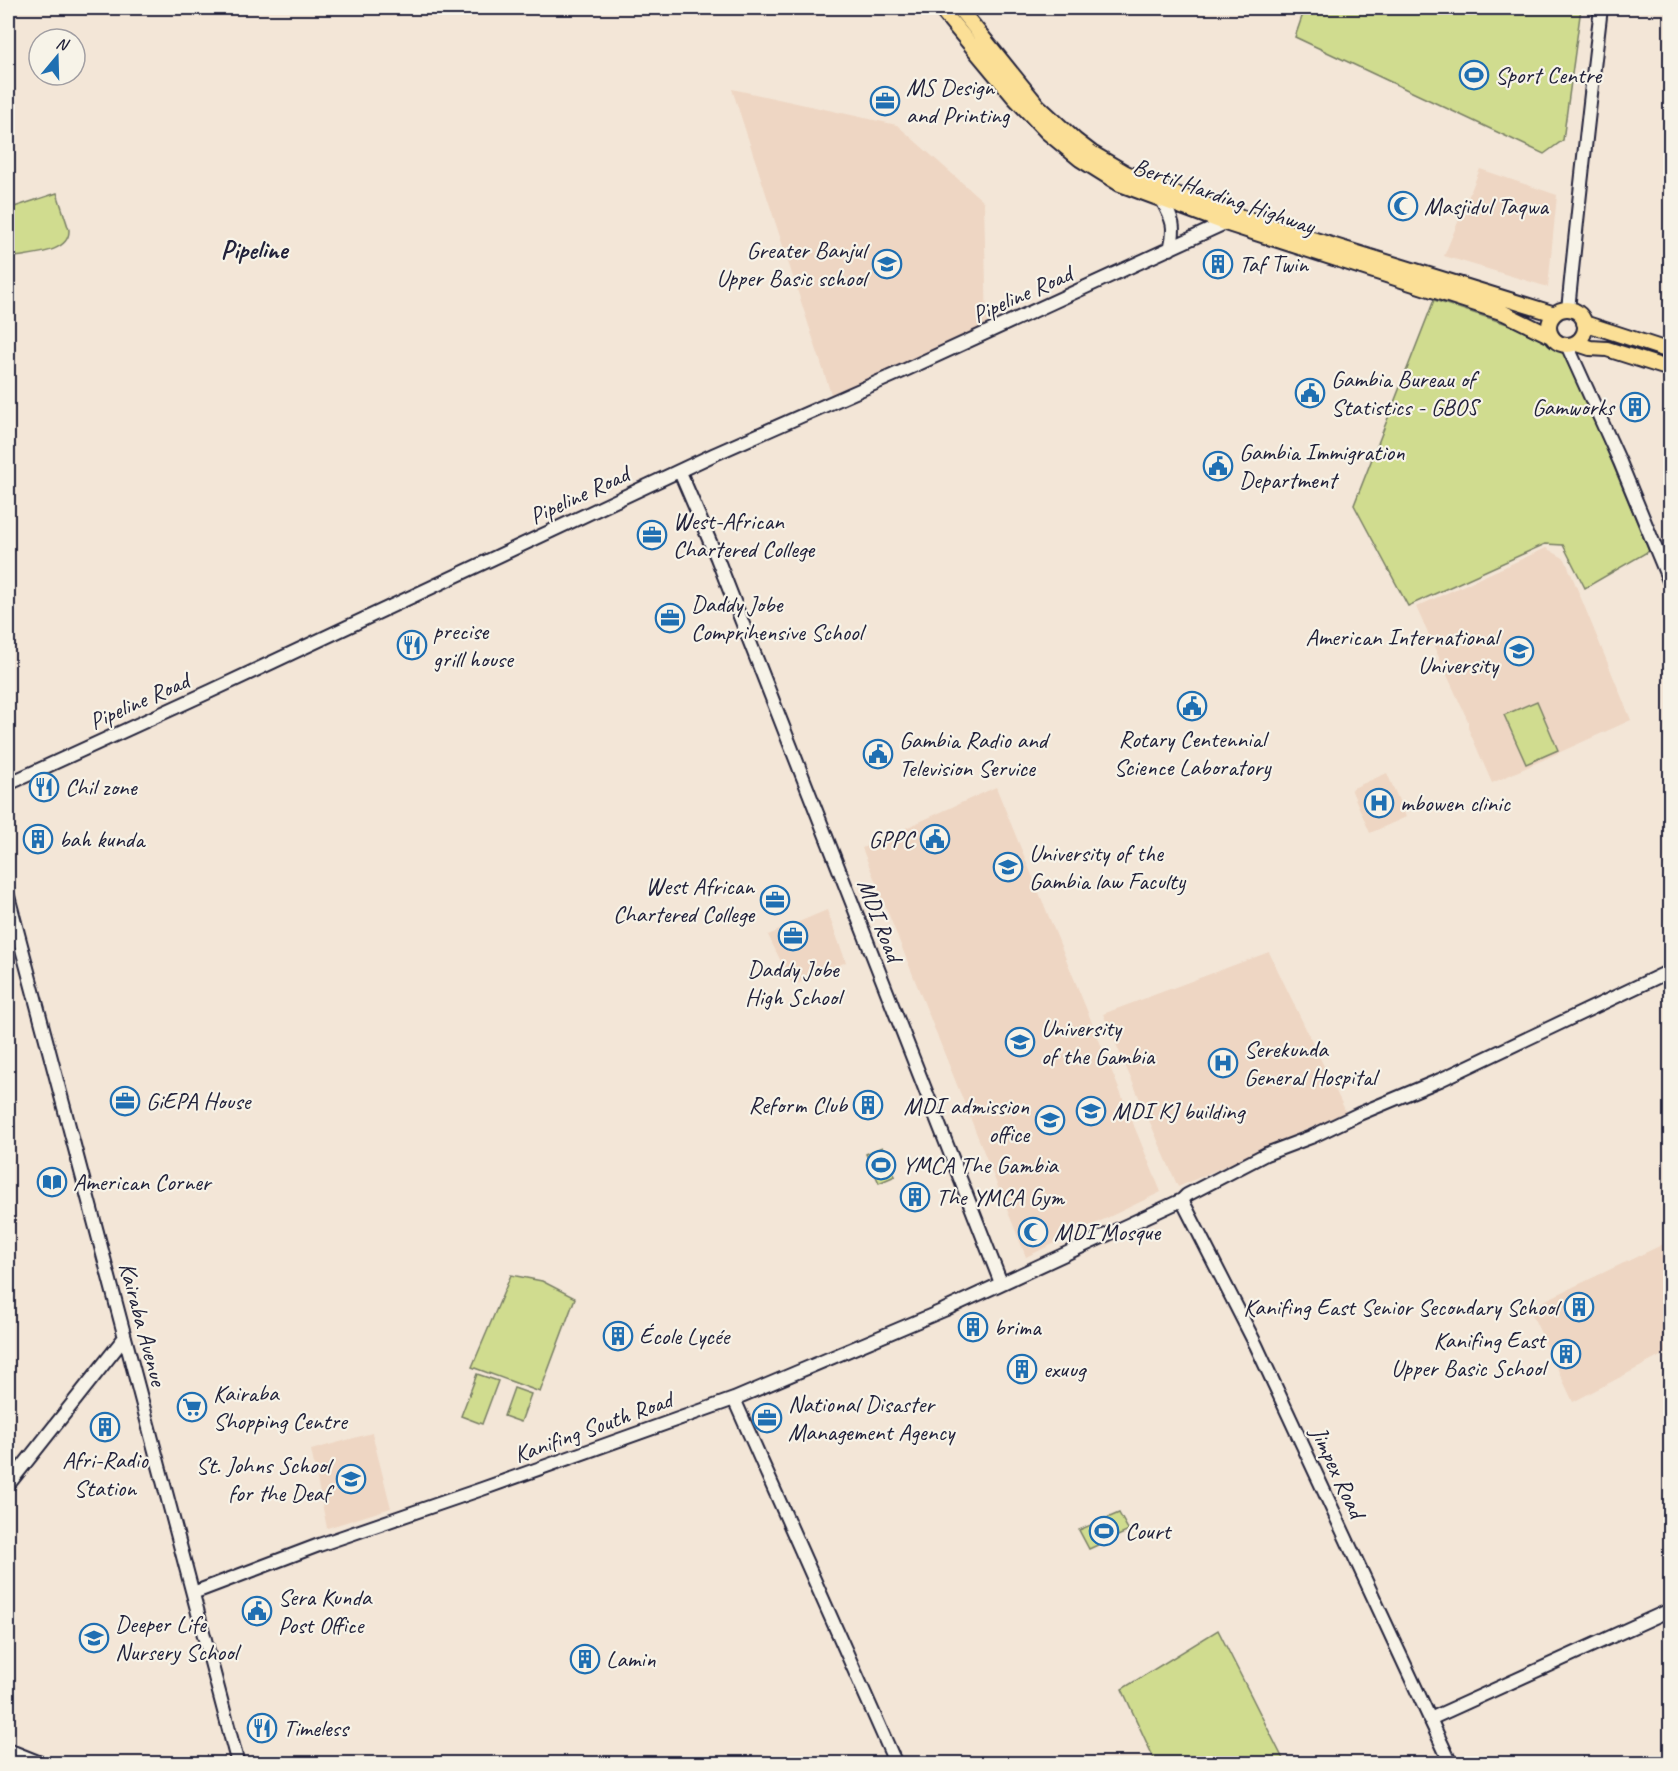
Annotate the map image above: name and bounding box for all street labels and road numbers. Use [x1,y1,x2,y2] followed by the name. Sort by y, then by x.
[1129,151,1320,242] street label: Bertil Harding Highway
[967,257,1080,329] street label: Pipeline Road
[525,457,637,531] street label: Pipeline Road
[84,664,197,736] street label: Pipeline Road
[851,875,911,969] street label: MDI Road
[112,1259,174,1391] street label: Kairaba Avenue
[510,1383,680,1470] street label: Kanifing South Road
[1303,1421,1374,1526] street label: Jimpex Road

